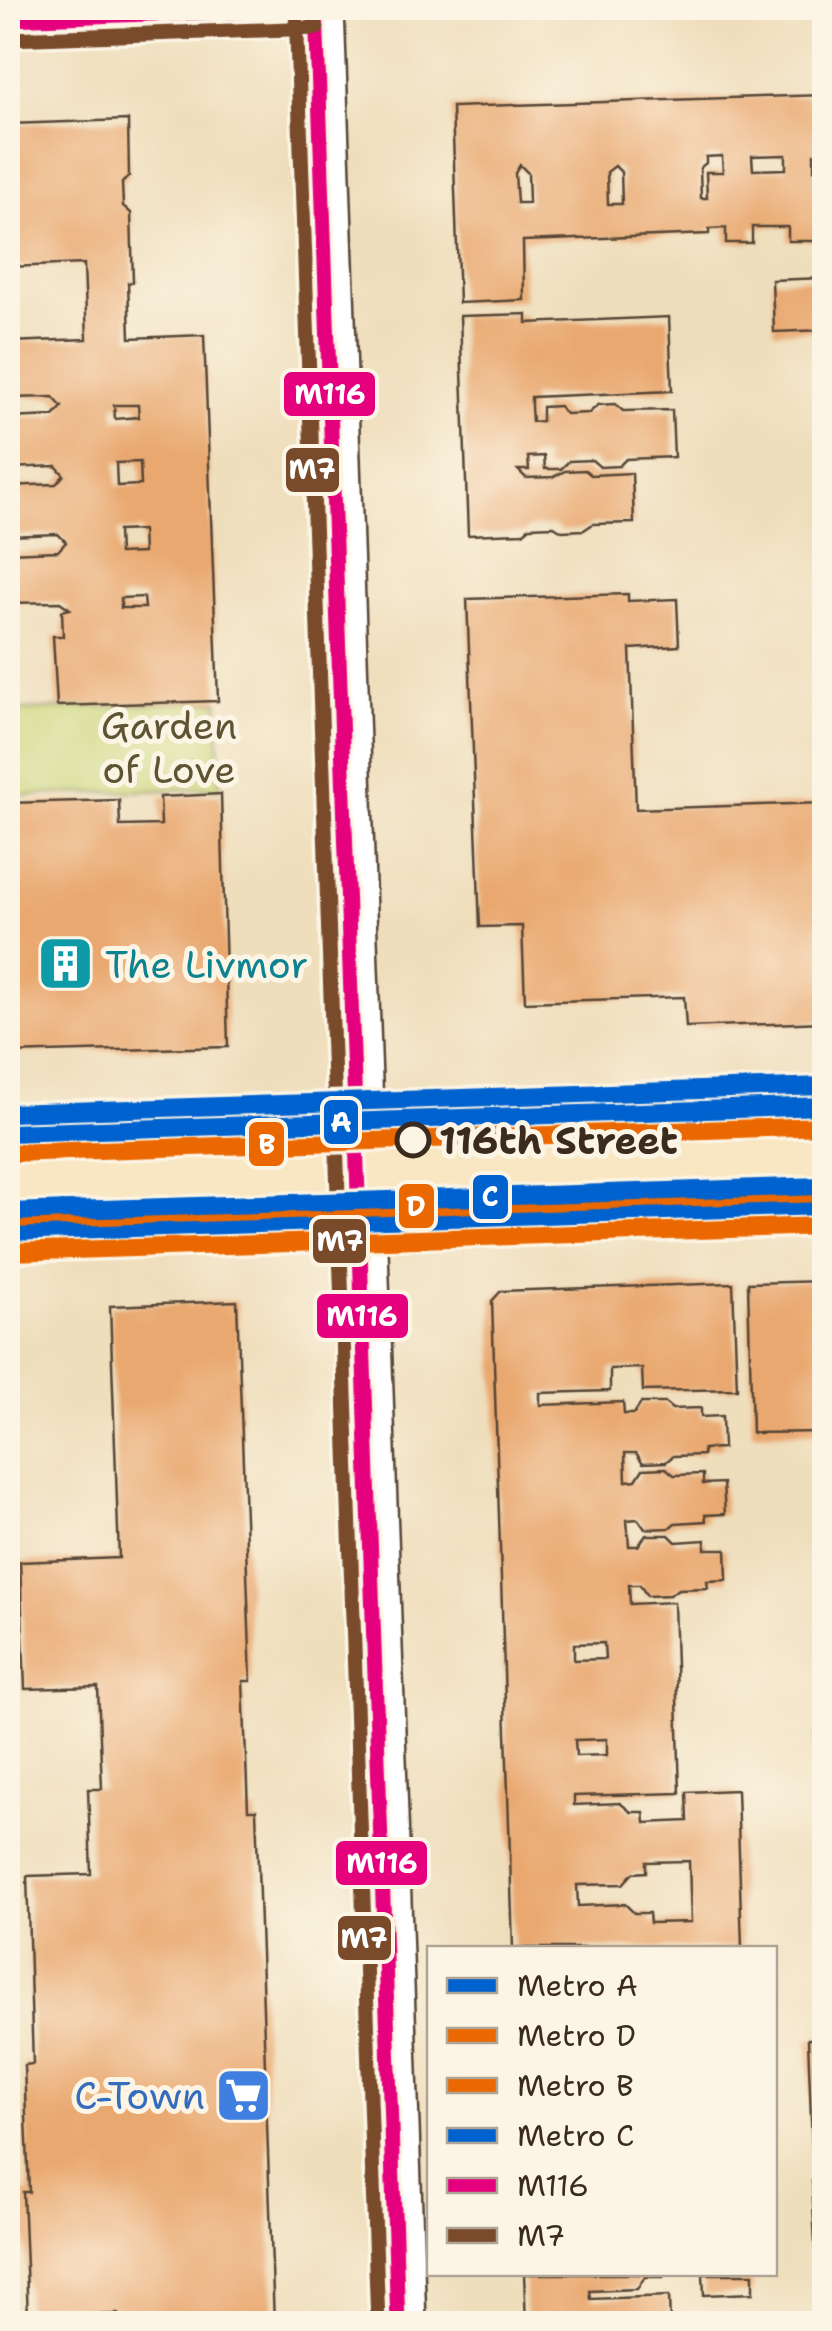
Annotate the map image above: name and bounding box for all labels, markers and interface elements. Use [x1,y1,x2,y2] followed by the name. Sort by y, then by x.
[282,370,377,418] line badge: M116
[294,375,366,413] text: M116
[284,446,341,494] line badge: M7
[288,450,336,488] text: M7
[101,700,237,795] park label: Garden of Love
[36,934,96,994] building icon: The Livmor
[105,939,308,990] place label: The Livmor
[322,1098,360,1146] line badge: A
[330,1103,352,1141] text: A
[439,1115,678,1166] place label: 116th Street
[247,1120,286,1168] line badge: B
[396,1123,430,1157] marker: 116th Street
[258,1125,276,1163] text: B
[471,1173,510,1221] line badge: C
[481,1177,499,1215] text: C
[397,1182,436,1230] line badge: D
[406,1187,426,1225] text: D
[311,1217,368,1265] line badge: M7
[316,1222,364,1260] text: M7
[315,1292,410,1340] line badge: M116
[326,1297,398,1335] text: M116
[334,1839,429,1887] line badge: M116
[346,1844,418,1882] text: M116
[336,1914,393,1962] line badge: M7
[340,1919,388,1957] text: M7
[427,1946,777,2276] legend
[517,1965,638,2006] text: Metro A
[517,2015,636,2056] text: Metro D
[214,2065,274,2125] supermarket icon: C-Town
[517,2065,634,2106] text: Metro B
[74,2070,205,2121] place label: C-Town
[517,2115,634,2156] text: Metro C
[517,2165,589,2206] text: M116
[517,2215,565,2256] text: M7

